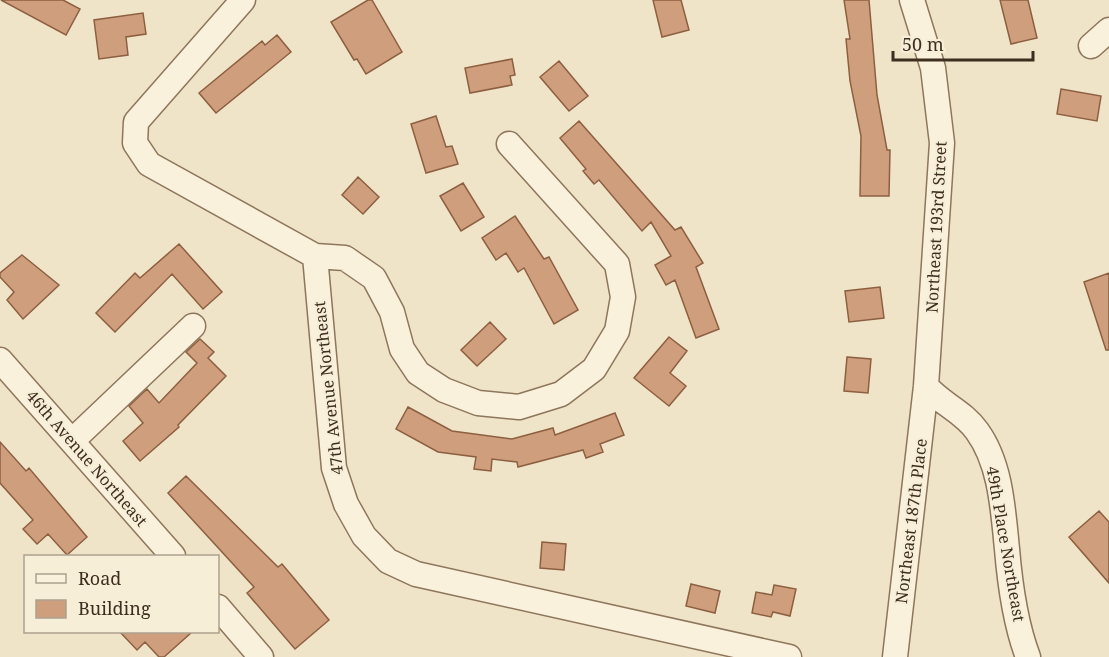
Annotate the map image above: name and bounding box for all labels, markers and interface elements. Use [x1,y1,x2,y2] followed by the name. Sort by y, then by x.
[893,24,1032,62] scale bar
[902,32,944,56] text: 50 m
[921,140,952,314] street label: Northeast 193rd Street
[308,300,348,476] street label: 47th Avenue Northeast
[21,385,153,531] street label: 46th Avenue Northeast
[890,437,932,605] street label: Northeast 187th Place
[982,465,1031,624] street label: 49th Place Northeast
[24,555,219,633] legend
[78,566,121,590] text: Road
[78,596,151,620] text: Building

